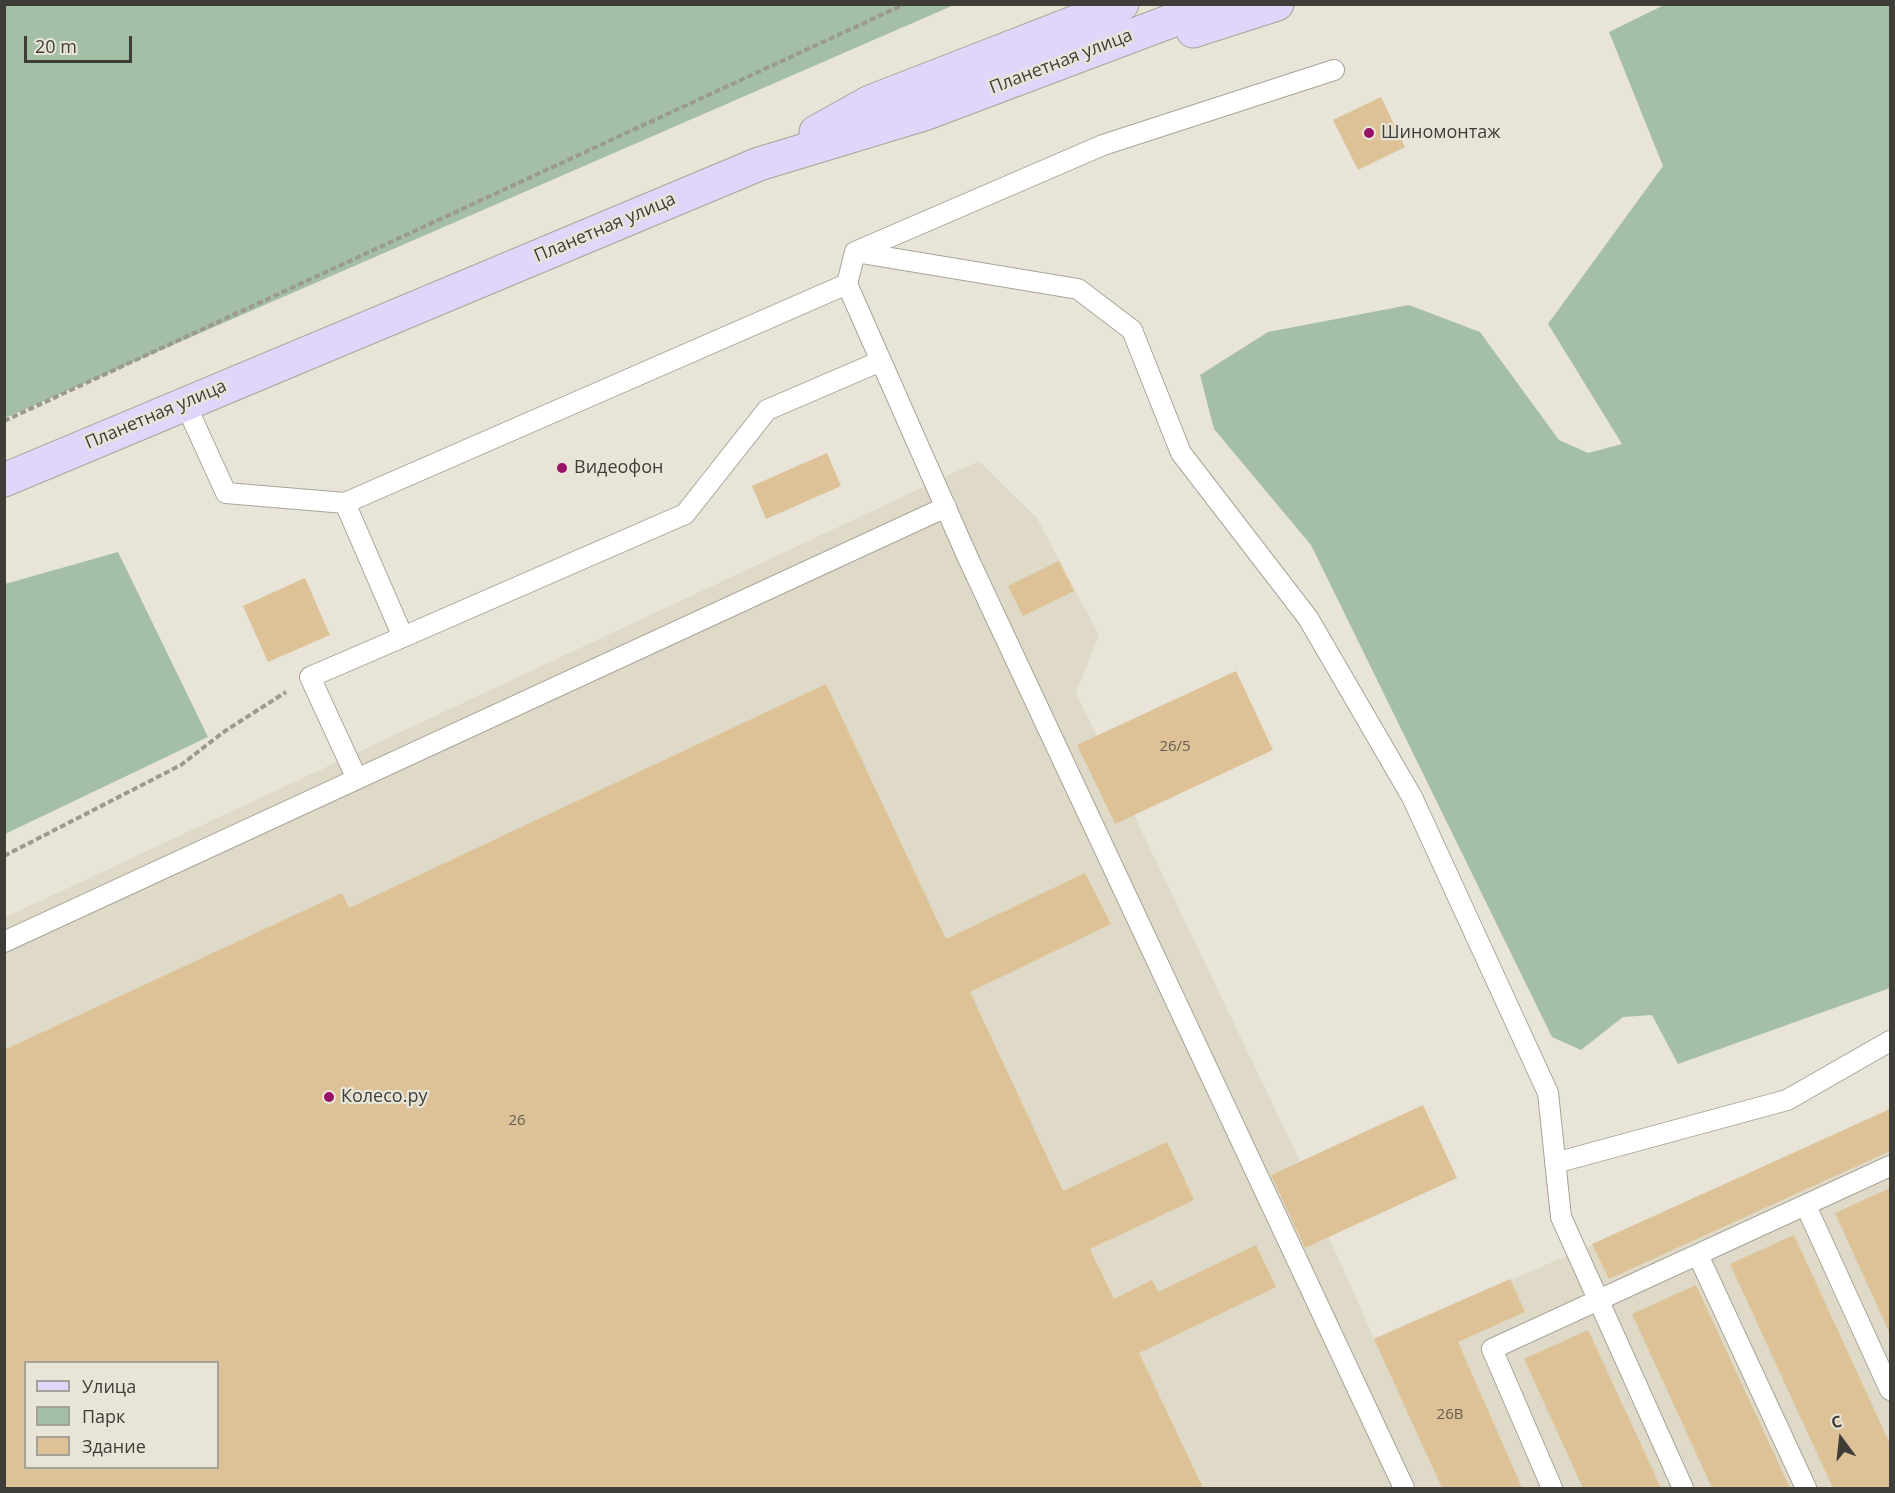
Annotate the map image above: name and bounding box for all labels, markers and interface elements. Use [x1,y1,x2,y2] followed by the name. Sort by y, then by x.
[27,24,135,62] scale bar
[986,25,1136,99] street label: Планетная улица
[35,34,77,58] text: 20 m
[1381,122,1500,144] place label: Шиномонтаж
[1362,126,1376,140] marker: Шиномонтаж
[531,188,679,268] street label: Планетная улица
[82,375,230,455] street label: Планетная улица
[574,457,663,479] place label: Видеофон
[555,461,569,475] marker: Видеофон
[1159,738,1191,756] house number: 26/5
[341,1086,427,1108] place label: Колесо.ру
[322,1090,336,1104] marker: Колесо.ру
[508,1112,526,1130] house number: 26
[24,1361,219,1469] legend
[82,1374,136,1398] text: Улица
[82,1404,125,1428] text: Парк
[1437,1406,1463,1424] house number: 26В
[1811,1409,1871,1469] north arrow
[1829,1410,1844,1434] text: С
[82,1434,146,1458] text: Здание

